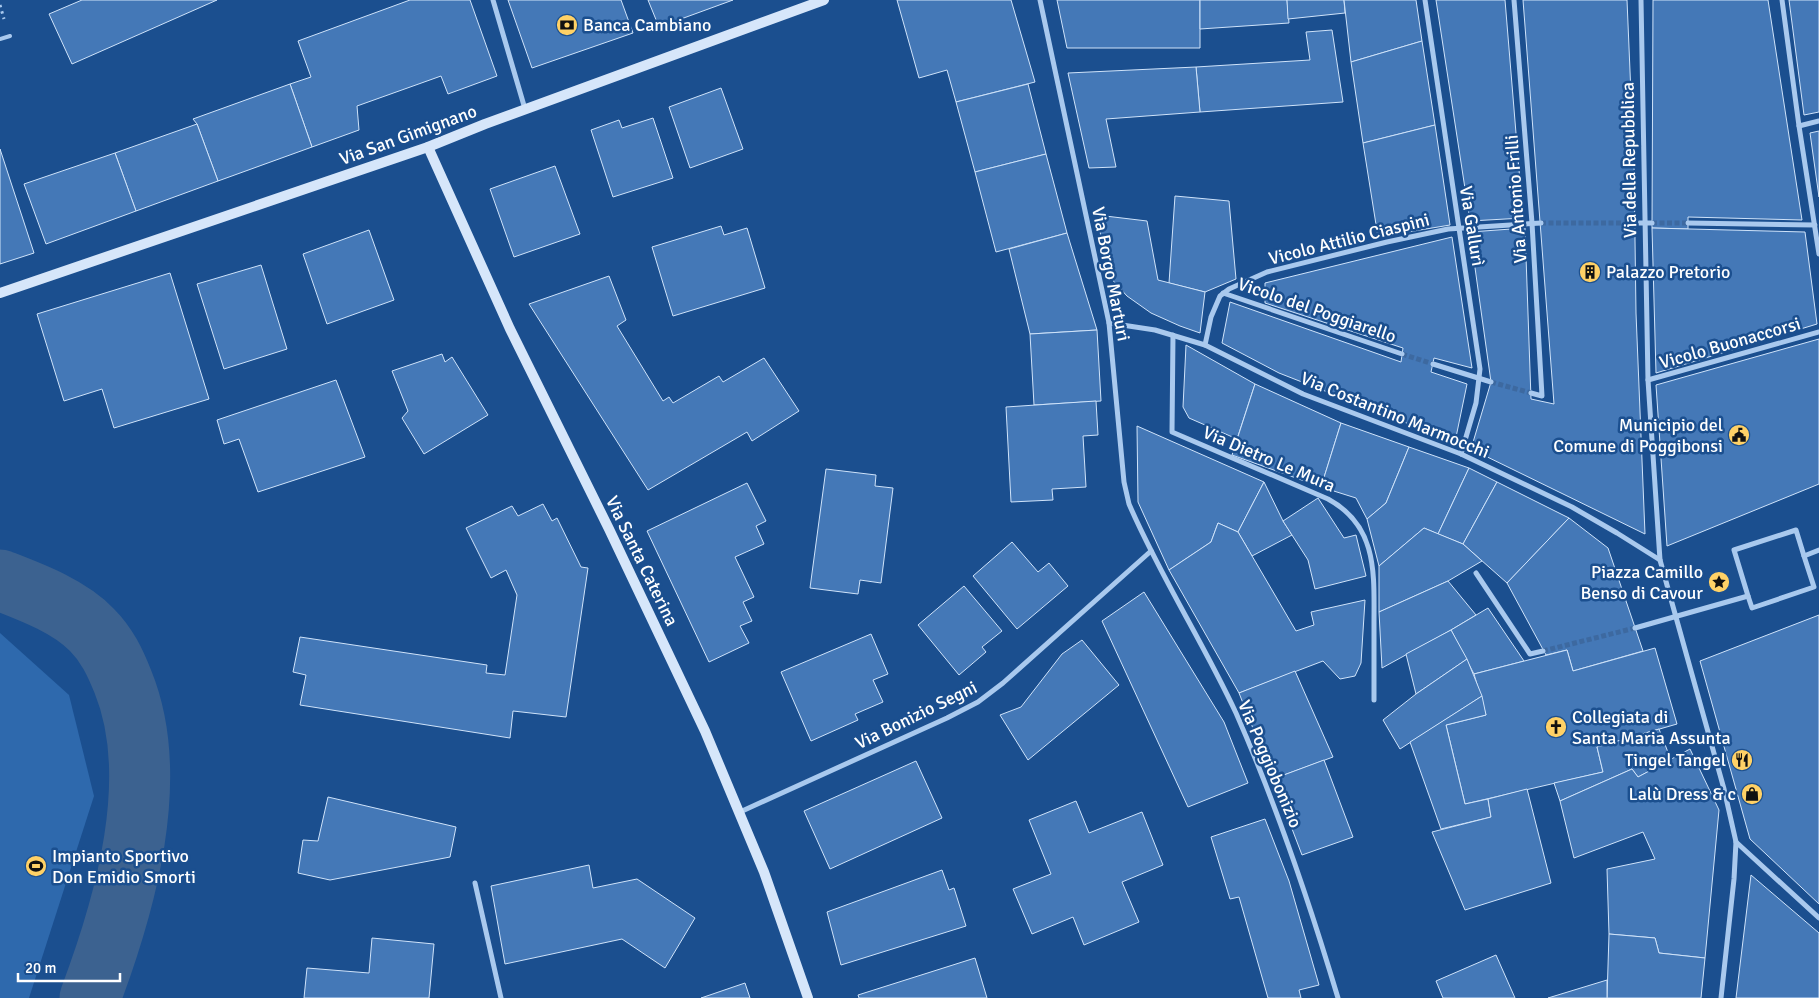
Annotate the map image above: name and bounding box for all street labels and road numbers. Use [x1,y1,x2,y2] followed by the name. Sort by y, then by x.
[1617,82,1641,238] street label: Via della Repubblica
[336,100,480,170] street label: Via San Gimignano
[1501,134,1531,264] street label: Via Antonio Frilli
[1455,184,1489,268] street label: Via Gallurì
[1087,205,1135,343] street label: Via Borgo Marturi
[1266,208,1432,270] street label: Vicolo Attilio Ciaspini
[1235,273,1399,347] street label: Vicolo del Poggiarello
[1657,312,1803,374] street label: Vicolo Buonaccorsi
[1297,367,1493,463] street label: Via Costantino Marmocchi
[1199,421,1339,497] street label: Via Dietro Le Mura
[601,492,683,630] street label: Via Santa Caterina
[852,676,980,754] street label: Via Bonizio Segni
[1233,697,1307,831] street label: Via Poggiobonizio

